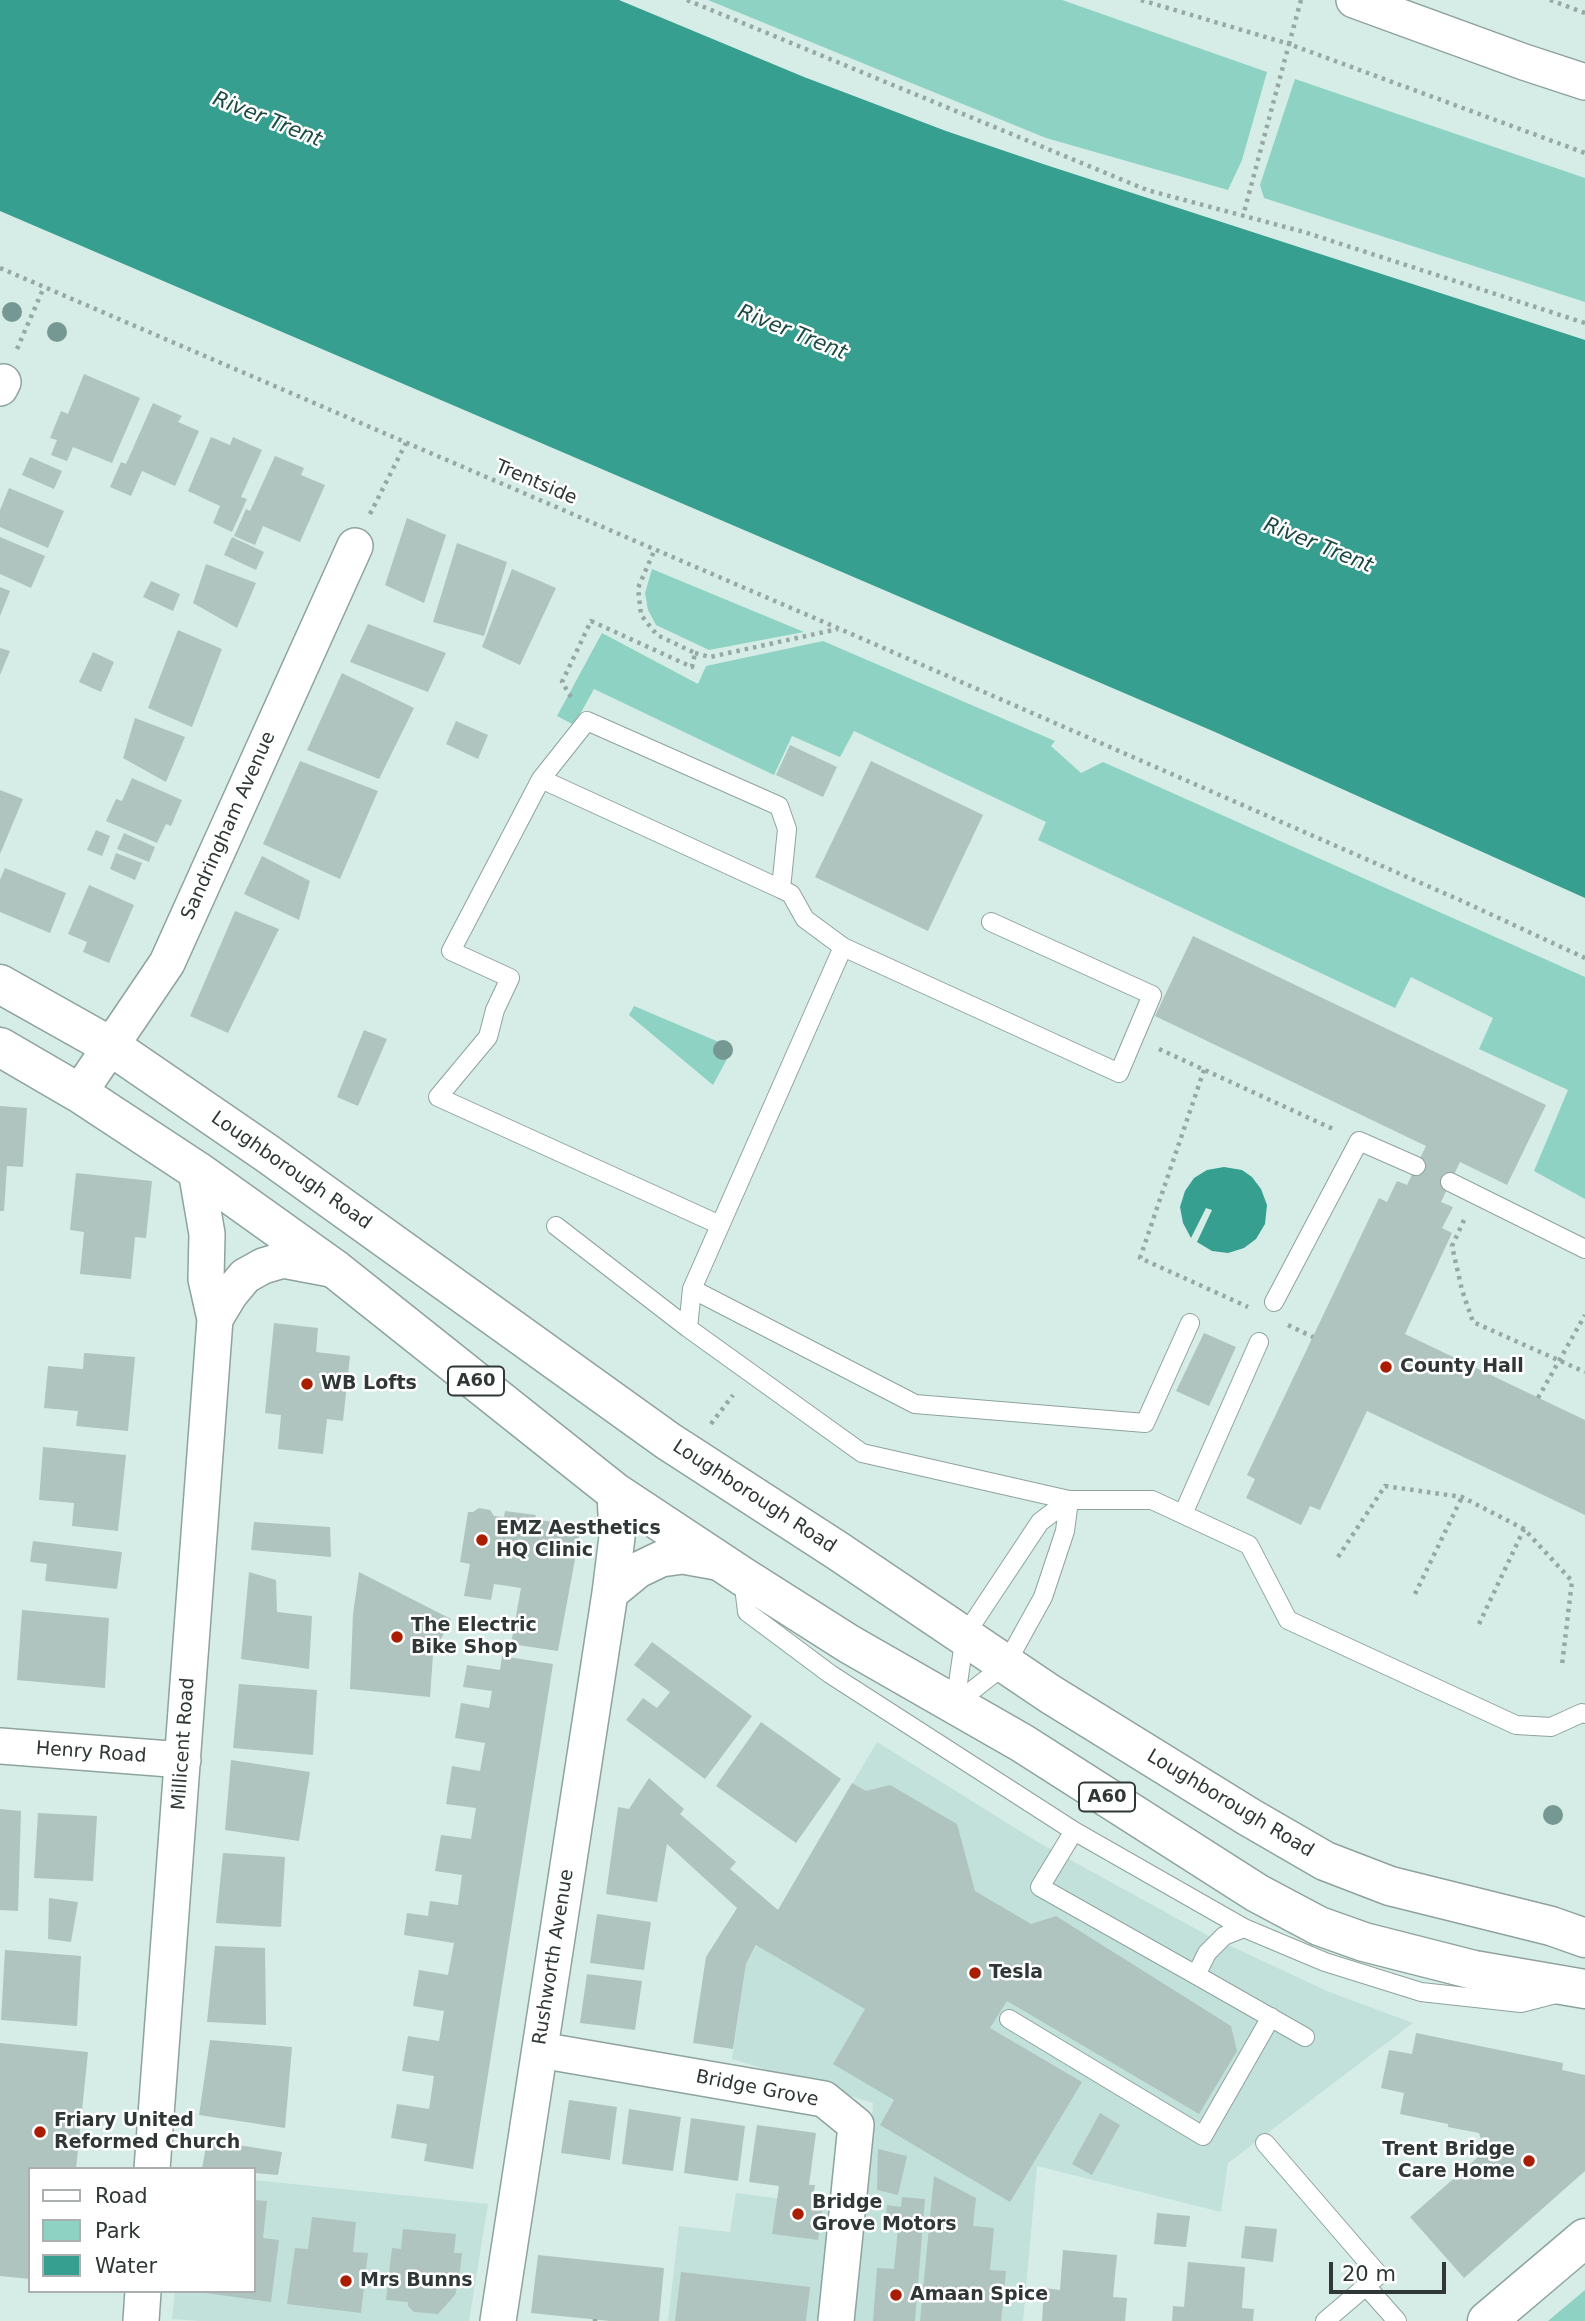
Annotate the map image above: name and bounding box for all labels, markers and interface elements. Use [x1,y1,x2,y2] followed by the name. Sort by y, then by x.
[209,87,325,153] water label: River Trent
[734,300,850,366] water label: River Trent
[492,456,580,510] street label: Trentside
[1260,513,1376,579] water label: River Trent
[177,728,281,924] street label: Sandringham Avenue
[206,1107,376,1235] street label: Loughborough Road
[1400,1356,1524,1378] place label: County Hall
[1378,1359,1394,1375] marker: County Hall
[448,1366,504,1396] road number: A60
[321,1373,417,1395] place label: WB Lofts
[299,1376,315,1392] marker: WB Lofts
[668,1436,840,1558] street label: Loughborough Road
[496,1518,661,1562] place label: EMZ Aesthetics HQ Clinic
[474,1532,490,1548] marker: EMZ Aesthetics HQ Clinic
[411,1615,537,1659] place label: The Electric Bike Shop
[389,1629,405,1645] marker: The Electric Bike Shop
[168,1677,200,1811] street label: Millicent Road
[35,1738,147,1768] street label: Henry Road
[1142,1745,1318,1863] street label: Loughborough Road
[1079,1782,1135,1812] road number: A60
[529,1868,579,2046] street label: Rushworth Avenue
[989,1962,1043,1984] place label: Tesla
[967,1965,983,1981] marker: Tesla
[694,2066,820,2112] street label: Bridge Grove
[54,2110,240,2154] place label: Friary United Reformed Church
[32,2124,48,2140] marker: Friary United Reformed Church
[1382,2139,1515,2183] place label: Trent Bridge Care Home
[1521,2153,1537,2169] marker: Trent Bridge Care Home
[28,2167,256,2293] legend
[95,2184,148,2208] text: Road
[812,2192,957,2236] place label: Bridge Grove Motors
[790,2206,806,2222] marker: Bridge Grove Motors
[95,2219,140,2243] text: Park
[1333,2248,1450,2292] scale bar
[95,2254,157,2278] text: Water
[1342,2262,1396,2286] text: 20 m
[360,2270,473,2292] place label: Mrs Bunns
[338,2273,354,2289] marker: Mrs Bunns
[910,2284,1048,2306] place label: Amaan Spice
[888,2287,904,2303] marker: Amaan Spice

